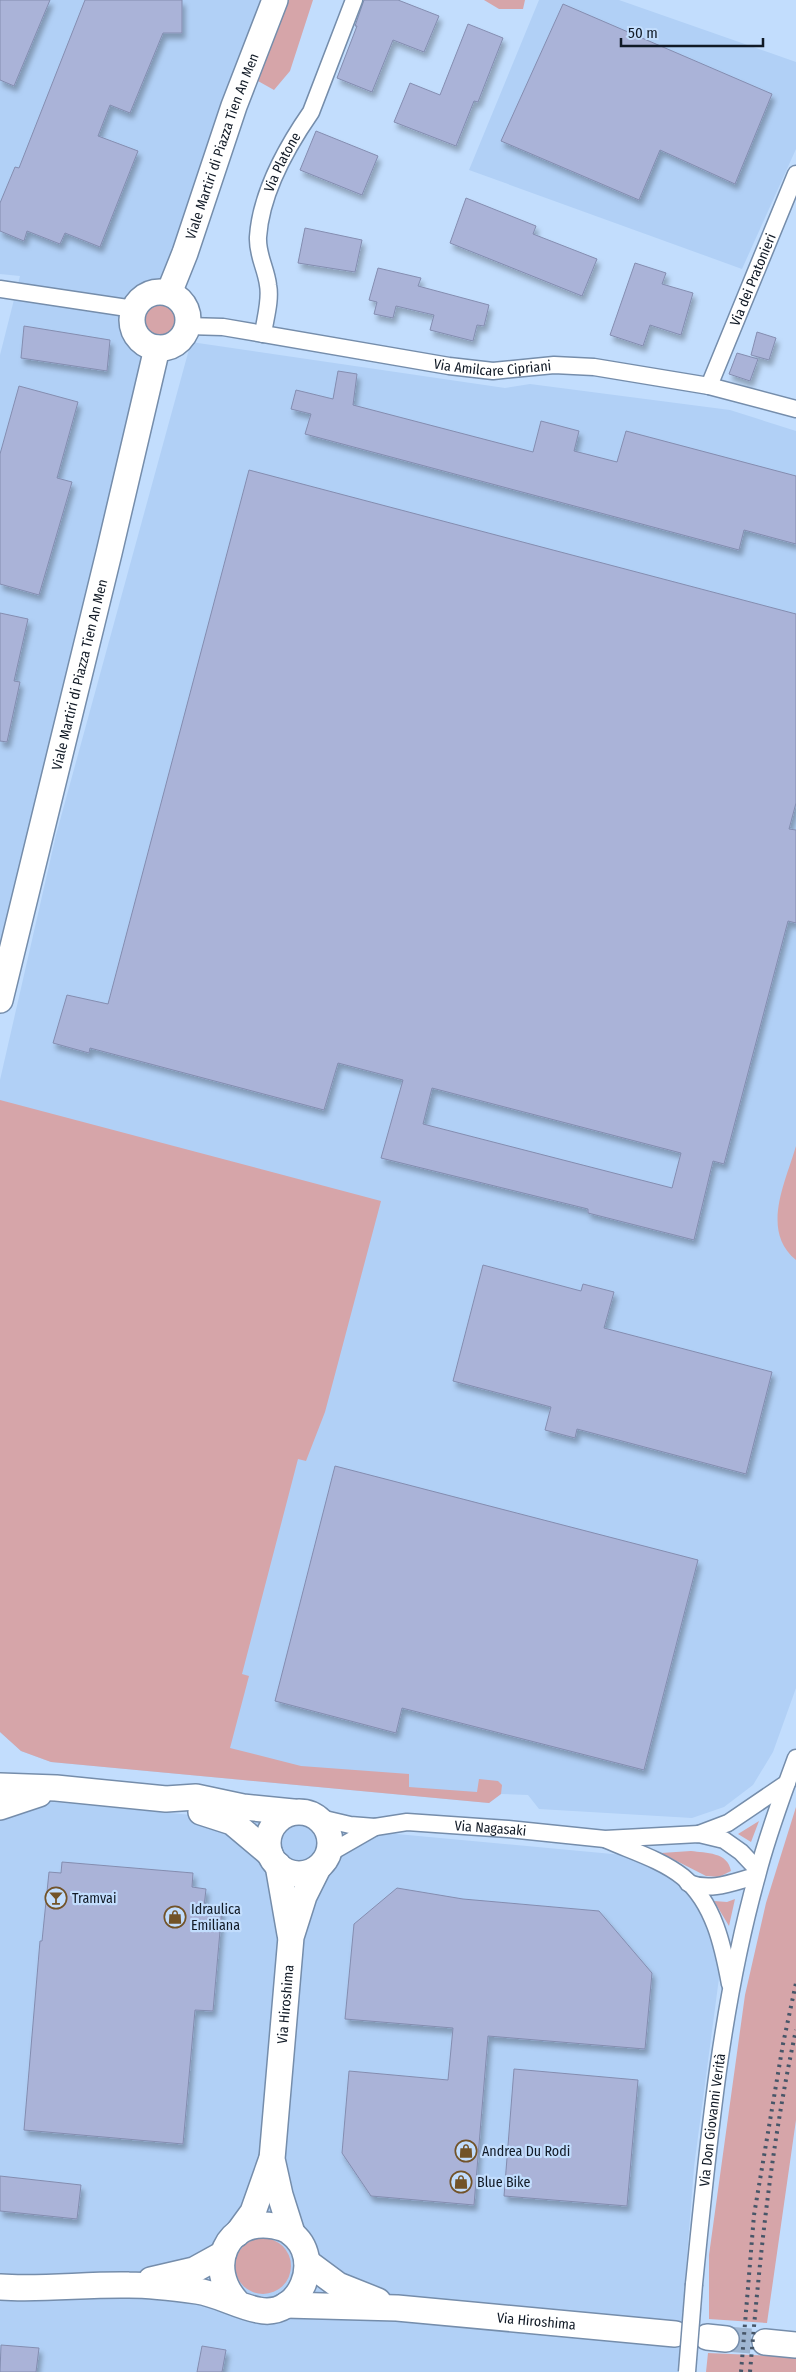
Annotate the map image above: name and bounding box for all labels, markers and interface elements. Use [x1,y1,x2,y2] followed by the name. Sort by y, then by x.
[621,15,764,47] scale bar
[628,24,658,42] text: 50 m
[182,51,263,242] street label: Viale Martiri di Piazza Tien An Men
[261,129,305,194] street label: Via Platone
[727,231,780,329] street label: Via dei Pratonieri
[432,356,552,380] street label: Via Amilcare Cipriani
[48,577,111,772] street label: Viale Martiri di Piazza Tien An Men
[454,1817,527,1840] street label: Via Nagasaki
[44,1886,68,1910] bar icon: Tramvai
[72,1890,116,1907] place label: Tramvai
[191,1901,241,1934] place label: Idraulica Emiliana
[163,1905,187,1929] shop icon: Idraulica Emiliana
[274,1964,298,2045] street label: Via Hiroshima
[696,2052,729,2187] street label: Via Don Giovanni Verità
[454,2139,478,2163] shop icon: Andrea Du Rodi
[482,2143,570,2160] place label: Andrea Du Rodi
[449,2170,473,2194] shop icon: Blue Bike
[477,2174,530,2191] place label: Blue Bike
[496,2309,577,2334] street label: Via Hiroshima

